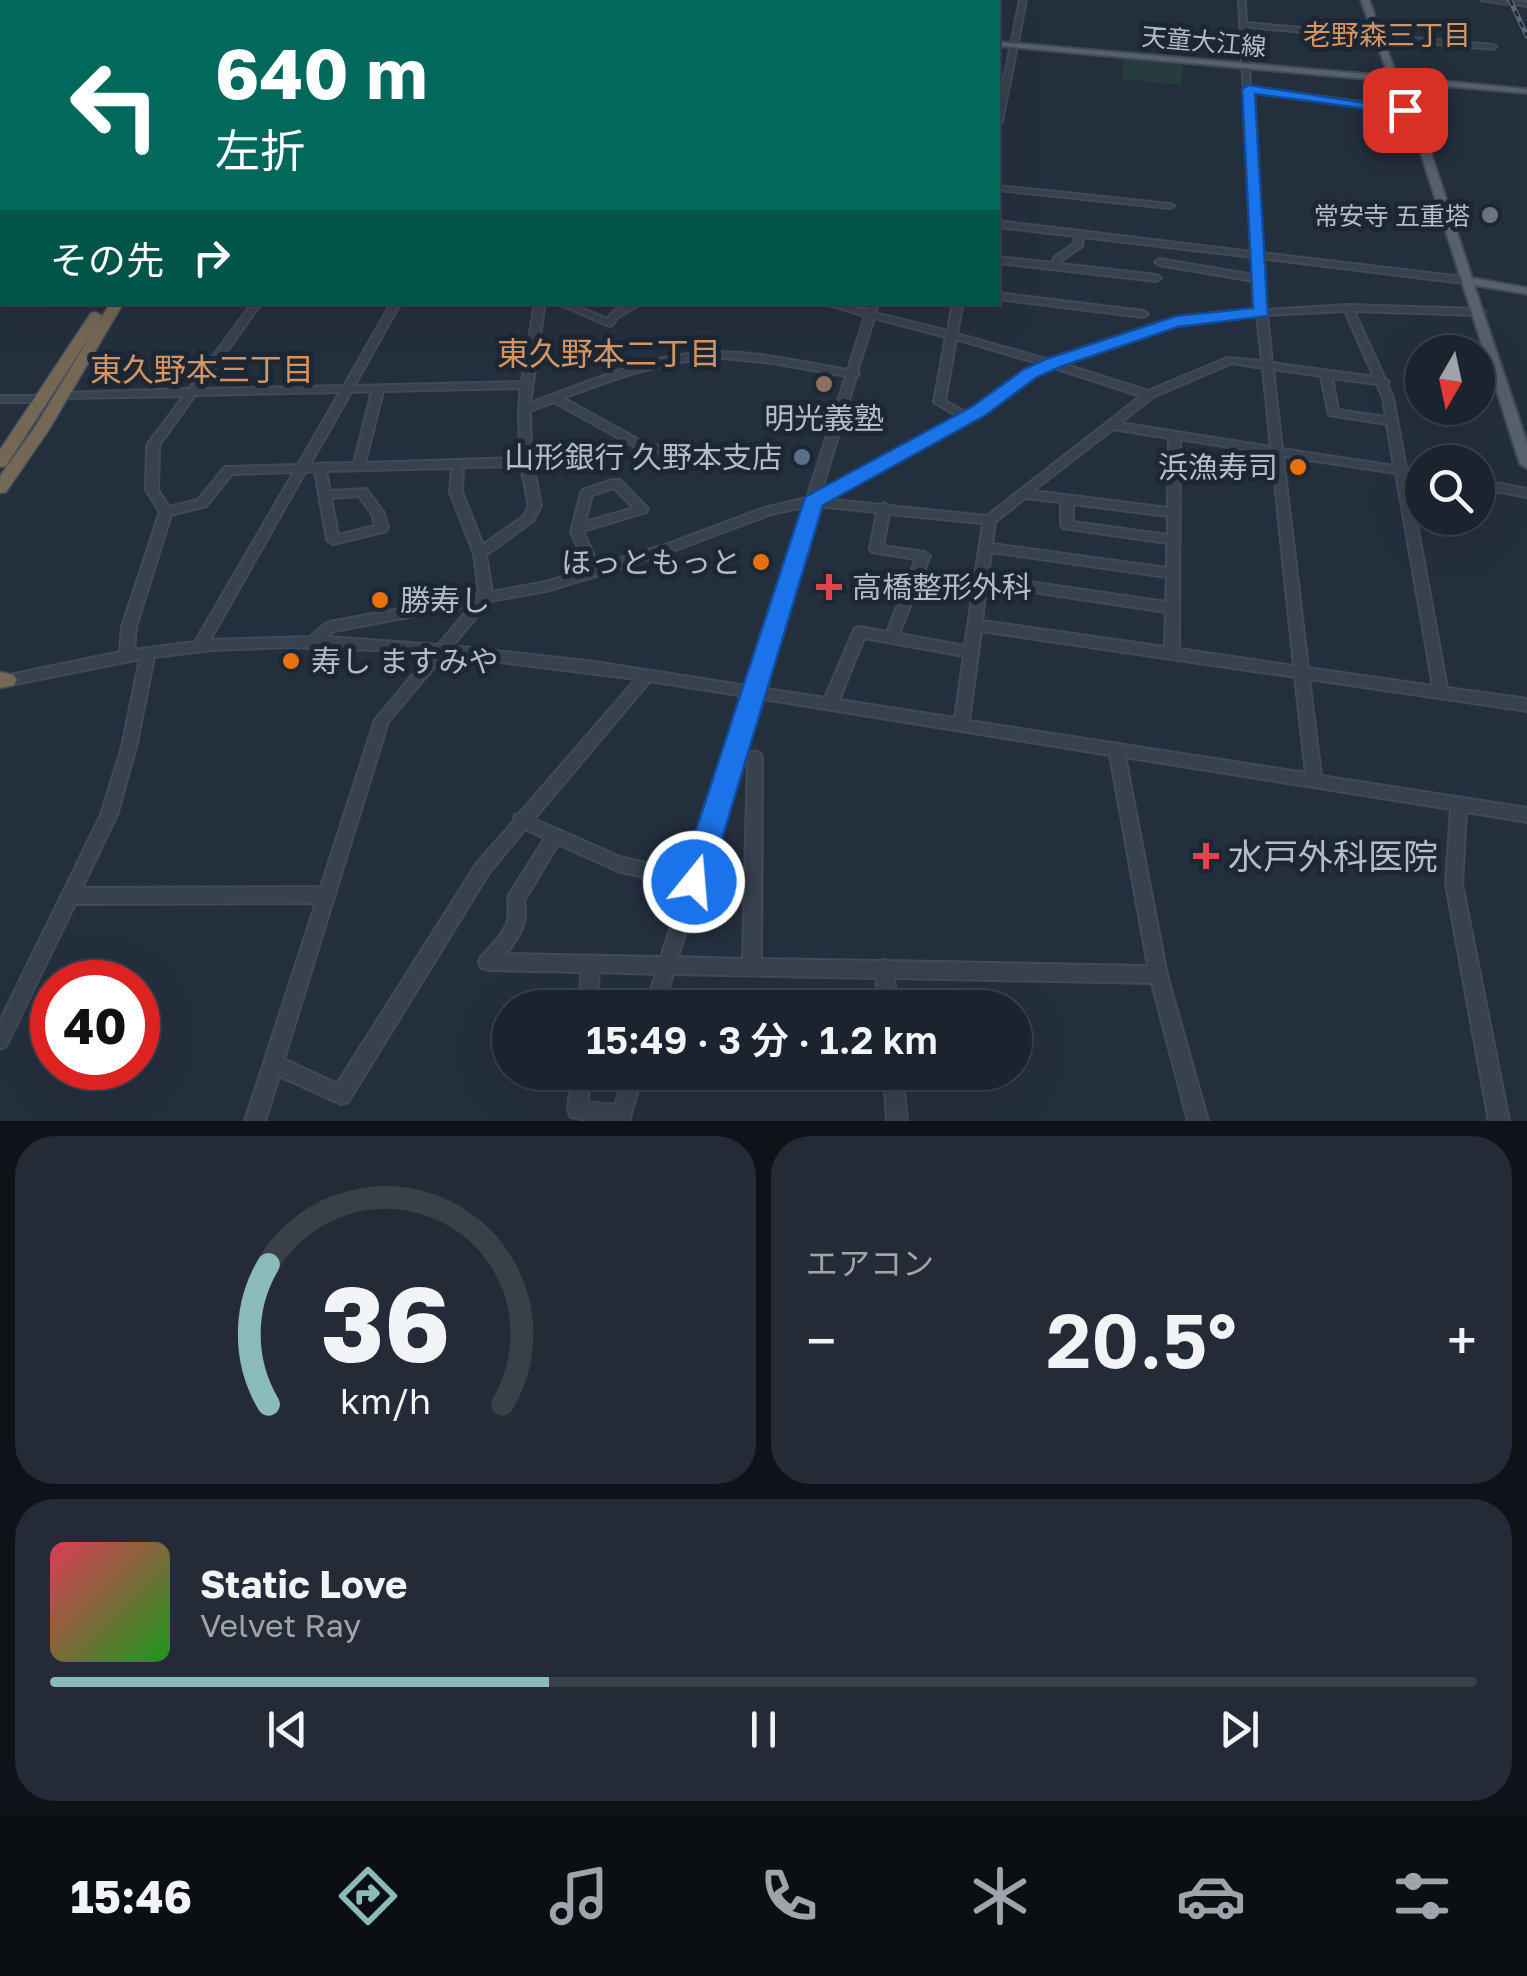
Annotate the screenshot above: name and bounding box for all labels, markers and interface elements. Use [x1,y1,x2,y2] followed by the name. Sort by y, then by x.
[1303,18,1471,51] district label: 老野森三丁目
[1140,20,1268,62] street label: 天童大江線
[215,30,427,114] text: 640 m
[50,40,180,170] icon: left
[1363,68,1448,153] pin
[1378,83,1433,138] icon: arrive
[215,123,305,177] text: 左折
[1314,200,1470,231] place label: 常安寺 五重塔
[1479,204,1501,226] marker: 常安寺 五重塔
[184,230,239,285] icon: right
[50,237,164,282] text: その先
[497,334,721,372] district label: 東久野本二丁目
[1405,335,1495,425] north arrow
[1405,335,1495,535] map controls
[90,350,314,388] district label: 東久野本三丁目
[813,373,835,395] marker: 明光義塾
[764,400,884,436] place label: 明光義塾
[505,439,782,475] place label: 山形銀行 久野本支店
[1405,445,1495,535] button: search
[791,446,813,468] marker: 山形銀行 久野本支店
[1158,449,1278,485] place label: 浜漁寿司
[1287,456,1309,478] marker: 浜漁寿司
[561,544,741,580] place label: ほっともっと
[750,551,772,573] marker: ほっともっと
[852,569,1032,605] place label: 高橋整形外科
[816,574,842,600] marker: 高橋整形外科
[400,582,490,618] place label: 勝寿し
[369,589,391,611] marker: 勝寿し
[311,643,499,679] place label: 寿し ますみや
[280,650,302,672] marker: 寿し ますみや
[642,830,746,934] position arrow
[1228,835,1438,877] place label: 水戸外科医院
[1193,843,1219,869] marker: 水戸外科医院
[30,960,160,1090] speed limit sign: 40
[586,1017,938,1062] text: 15:49 · 3 分 · 1.2 km
[806,1244,934,1282] text: エアコン
[321,1260,450,1385] text: 36
[1046,1294,1237,1385] text: 20.5°
[806,1307,836,1373] text: −
[1447,1307,1477,1373] text: +
[340,1379,431,1422] text: km/h
[200,1561,407,1606] text: Static Love
[200,1606,361,1644] text: Velvet Ray
[260,1702,315,1757] icon: previous
[736,1702,791,1757] icon: pause
[1212,1702,1267,1757] icon: next
[333,1861,403,1931] icon: directions
[544,1861,614,1931] icon: music
[754,1861,824,1931] icon: phone
[965,1861,1035,1931] icon: climate
[1176,1861,1246,1931] icon: car
[1387,1861,1457,1931] icon: filters
[70,1869,192,1923] text: 15:46

